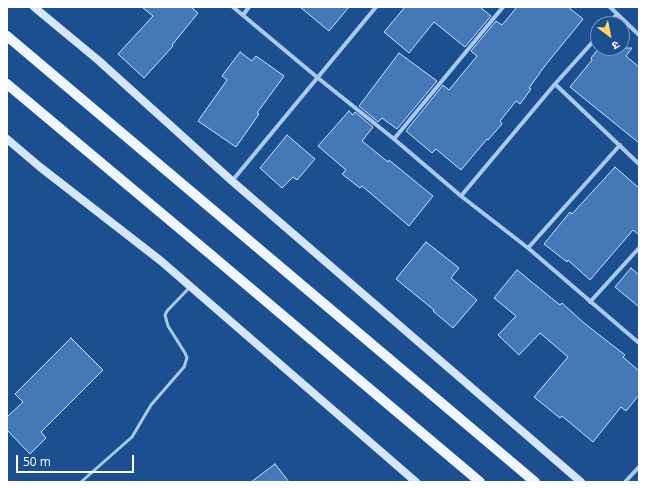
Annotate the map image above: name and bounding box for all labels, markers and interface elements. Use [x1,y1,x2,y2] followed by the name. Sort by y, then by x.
[590,16,630,56] north arrow
[609,38,623,54] text: उ
[18,447,136,473] scale bar
[23,453,51,470] text: 50 m

